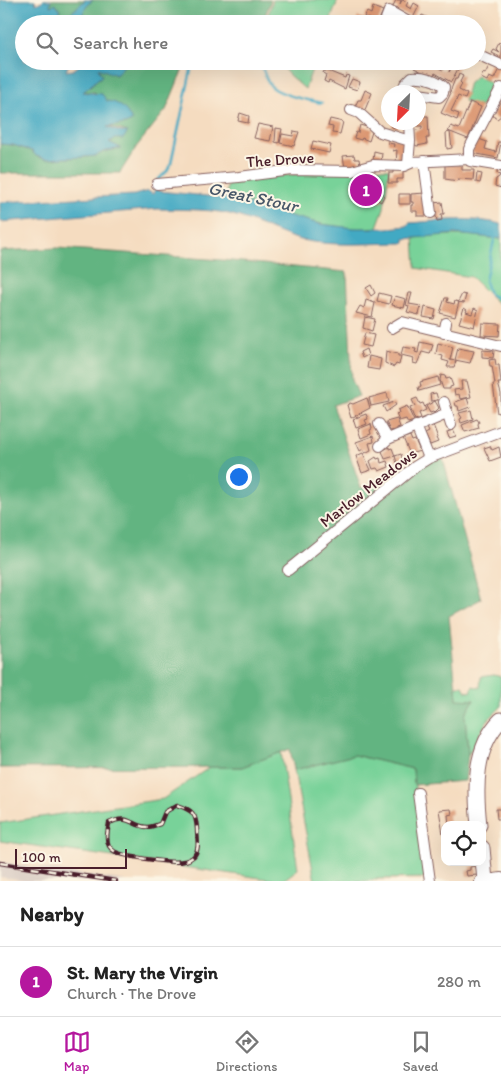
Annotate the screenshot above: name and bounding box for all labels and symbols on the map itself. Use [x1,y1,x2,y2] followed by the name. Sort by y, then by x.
[381,85,426,130] north arrow
[245,148,315,171] street label: The Drove
[350,171,382,209] pin: 1
[206,177,302,218] water label: Great Stour
[316,444,421,531] street label: Marlow Meadows
[226,464,252,490] your location
[15,846,128,869] scale bar

